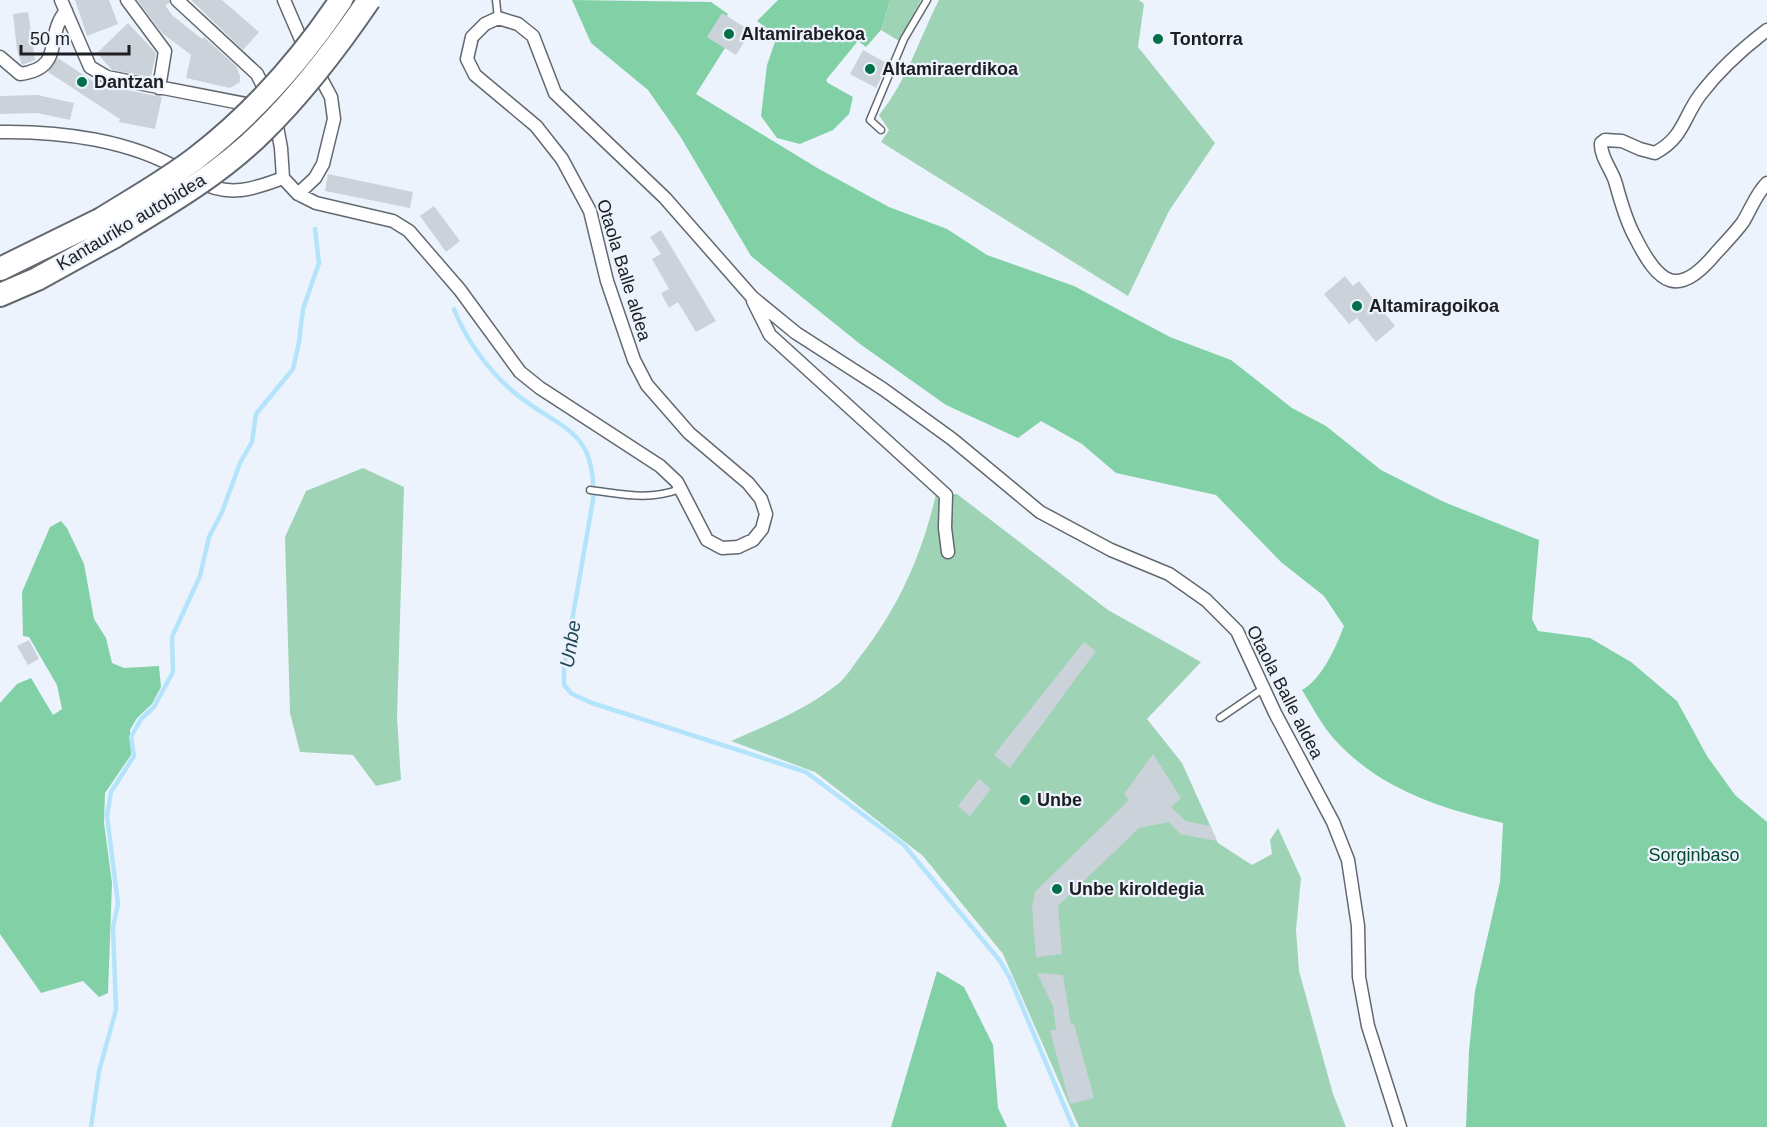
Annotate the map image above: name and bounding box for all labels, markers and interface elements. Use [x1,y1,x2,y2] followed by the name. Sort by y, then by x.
[21,18,129,56] scale bar
[741,24,866,44] place label: Altamirabekoa
[722,27,736,41] marker: Altamirabekoa
[30,29,70,49] text: 50 m
[1170,29,1244,49] place label: Tontorra
[1151,32,1165,46] marker: Tontorra
[882,59,1019,79] place label: Altamiraerdikoa
[863,62,877,76] marker: Altamiraerdikoa
[94,72,164,92] place label: Dantzan
[75,75,89,89] marker: Dantzan
[53,169,210,274] street label: Kantauriko autobidea
[593,197,655,344] street label: Otaola Balle aldea
[1369,296,1500,316] place label: Altamiragoikoa
[1350,299,1364,313] marker: Altamiragoikoa
[555,619,585,669] water label: Unbe
[1243,622,1328,763] street label: Otaola Balle aldea
[1037,790,1082,810] place label: Unbe
[1018,793,1032,807] marker: Unbe
[1648,845,1740,865] park label: Sorginbaso
[1069,879,1205,899] place label: Unbe kiroldegia
[1050,882,1064,896] marker: Unbe kiroldegia

